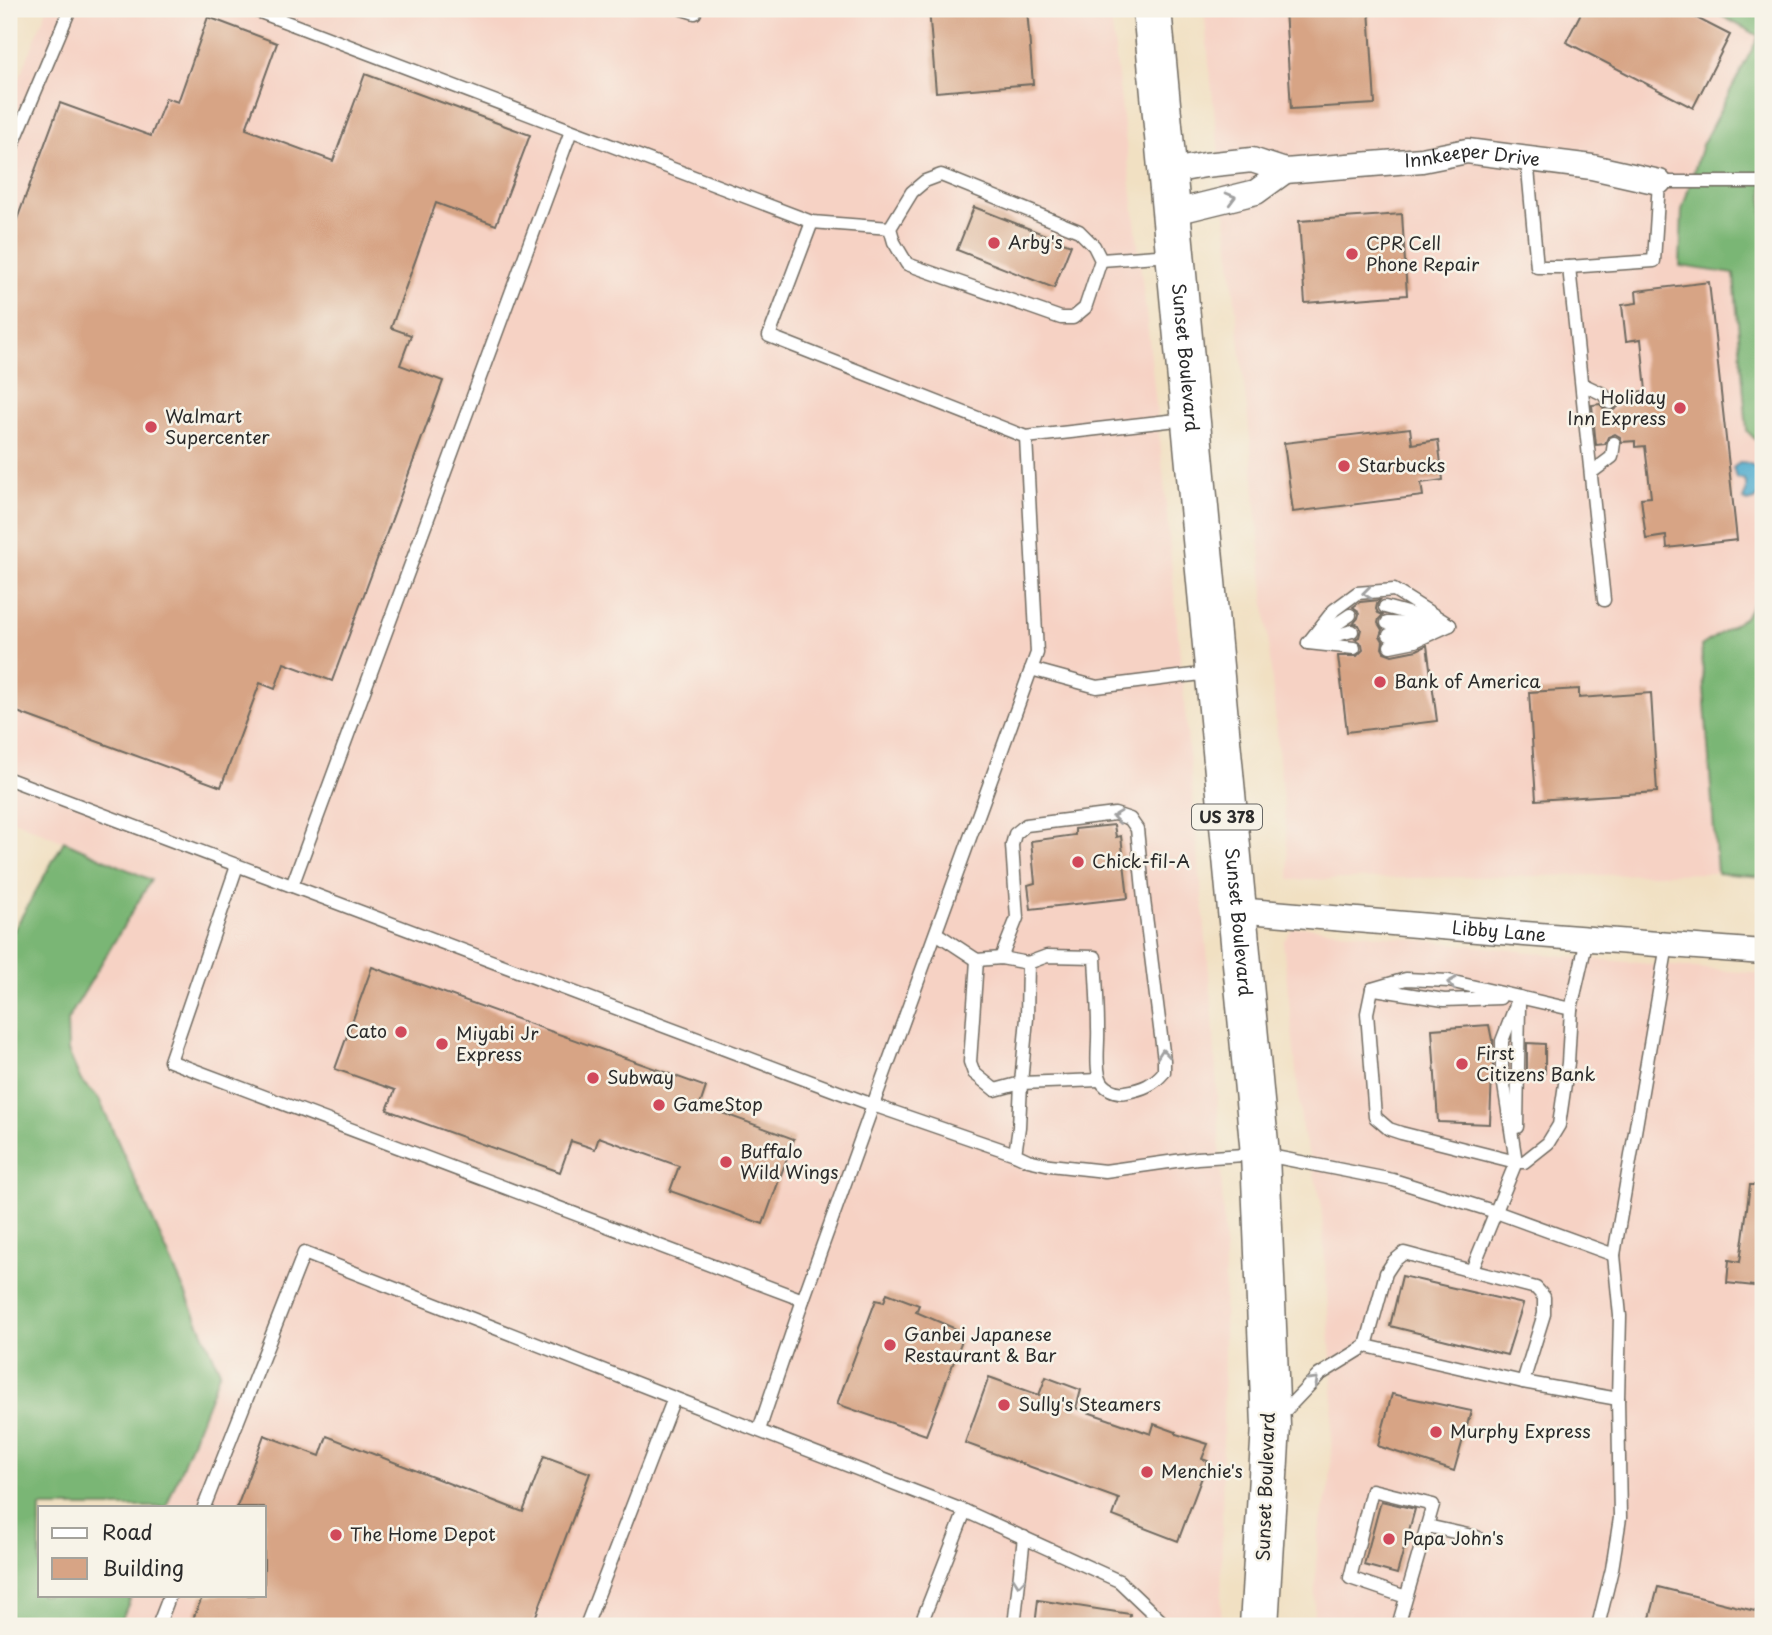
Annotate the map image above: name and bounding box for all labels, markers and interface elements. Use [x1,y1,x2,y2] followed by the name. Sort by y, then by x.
[1403,136,1542,173] street label: Innkeeper Drive
[1224,192,1236,207] one-way arrow
[1008,228,1063,255] place label: Arby's
[1366,229,1480,277] place label: CPR Cell Phone Repair
[986,235,1002,251] marker: Arby's
[1344,246,1360,262] marker: CPR Cell Phone Repair
[1166,282,1207,433] street label: Sunset Boulevard
[1568,383,1666,431] place label: Holiday Inn Express
[1672,400,1688,416] marker: Holiday Inn Express
[165,402,270,450] place label: Walmart Supercenter
[143,419,159,435] marker: Walmart Supercenter
[1358,451,1445,478] place label: Starbucks
[1336,458,1352,474] marker: Starbucks
[1361,585,1373,600] one-way arrow
[1394,667,1541,694] place label: Bank of America
[1372,674,1388,690] marker: Bank of America
[1192,804,1262,830] road number: US 378
[1111,809,1123,824] one-way arrow
[1219,846,1260,997] street label: Sunset Boulevard
[1092,847,1190,874] place label: Chick-fil-A
[1070,854,1086,870] marker: Chick-fil-A
[1451,913,1547,948] street label: Libby Lane
[1446,976,1458,991] one-way arrow
[346,1017,387,1044] place label: Cato
[456,1019,539,1067] place label: Miyabi Jr Express
[393,1024,409,1040] marker: Cato
[434,1036,450,1052] marker: Miyabi Jr Express
[1476,1039,1595,1087] place label: First Citizens Bank
[1156,1048,1171,1059] one-way arrow
[1454,1056,1470,1072] marker: First Citizens Bank
[607,1063,674,1090] place label: Subway
[585,1070,601,1086] marker: Subway
[673,1090,763,1117] place label: GameStop
[651,1097,667,1113] marker: GameStop
[740,1137,838,1185] place label: Buffalo Wild Wings
[718,1154,734,1170] marker: Buffalo Wild Wings
[904,1320,1057,1368] place label: Ganbei Japanese Restaurant & Bar
[882,1337,898,1353] marker: Ganbei Japanese Restaurant & Bar
[1306,1376,1319,1389] one-way arrow
[1018,1390,1161,1417] place label: Sully's Steamers
[996,1397,1012,1413] marker: Sully's Steamers
[1248,1412,1281,1562] street label: Sunset Boulevard
[1450,1417,1591,1444] place label: Murphy Express
[1428,1424,1444,1440] marker: Murphy Express
[1161,1457,1243,1484] place label: Menchie's
[1139,1464,1155,1480] marker: Menchie's
[38,1506,266,1596] legend
[102,1515,153,1547] text: Road
[350,1520,496,1547] place label: The Home Depot
[1403,1524,1504,1551] place label: Papa John's
[328,1527,344,1543] marker: The Home Depot
[1381,1531,1397,1547] marker: Papa John's
[102,1551,184,1583] text: Building
[1012,1577,1027,1588] one-way arrow

